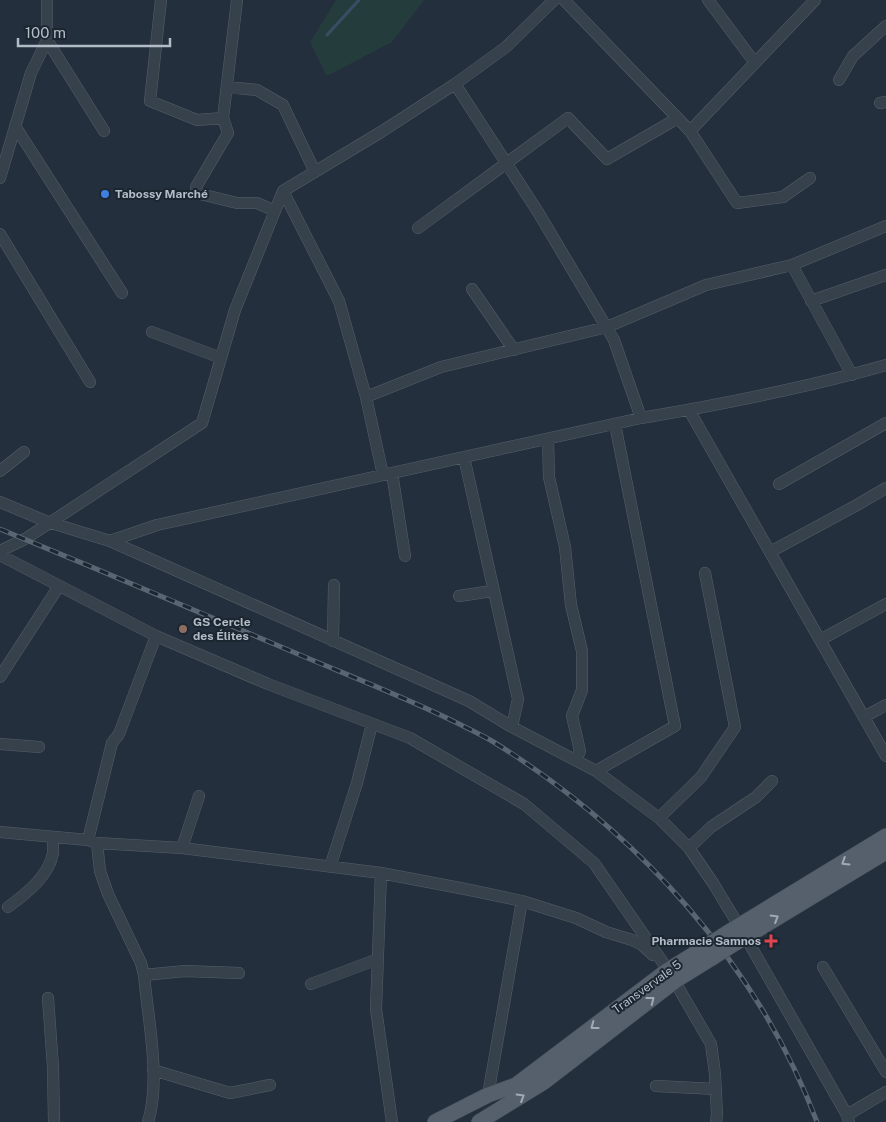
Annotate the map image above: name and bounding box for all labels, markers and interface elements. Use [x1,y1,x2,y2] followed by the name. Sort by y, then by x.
[18,15,170,47] scale bar
[25,24,66,41] text: 100 m
[115,187,208,201] place label: Tabossy Marché
[99,188,111,200] marker: Tabossy Marché
[193,615,251,643] place label: GS Cercle des Élites
[177,623,189,635] marker: GS Cercle des Élites
[841,855,850,865] one-way arrow
[769,915,778,925] one-way arrow
[651,934,761,948] place label: Pharmacie Samnos
[765,935,777,947] marker: Pharmacie Samnos
[610,957,684,1017] street label: Transvervale 5
[645,997,655,1006] one-way arrow
[590,1020,600,1029] one-way arrow
[515,1093,524,1103] one-way arrow

